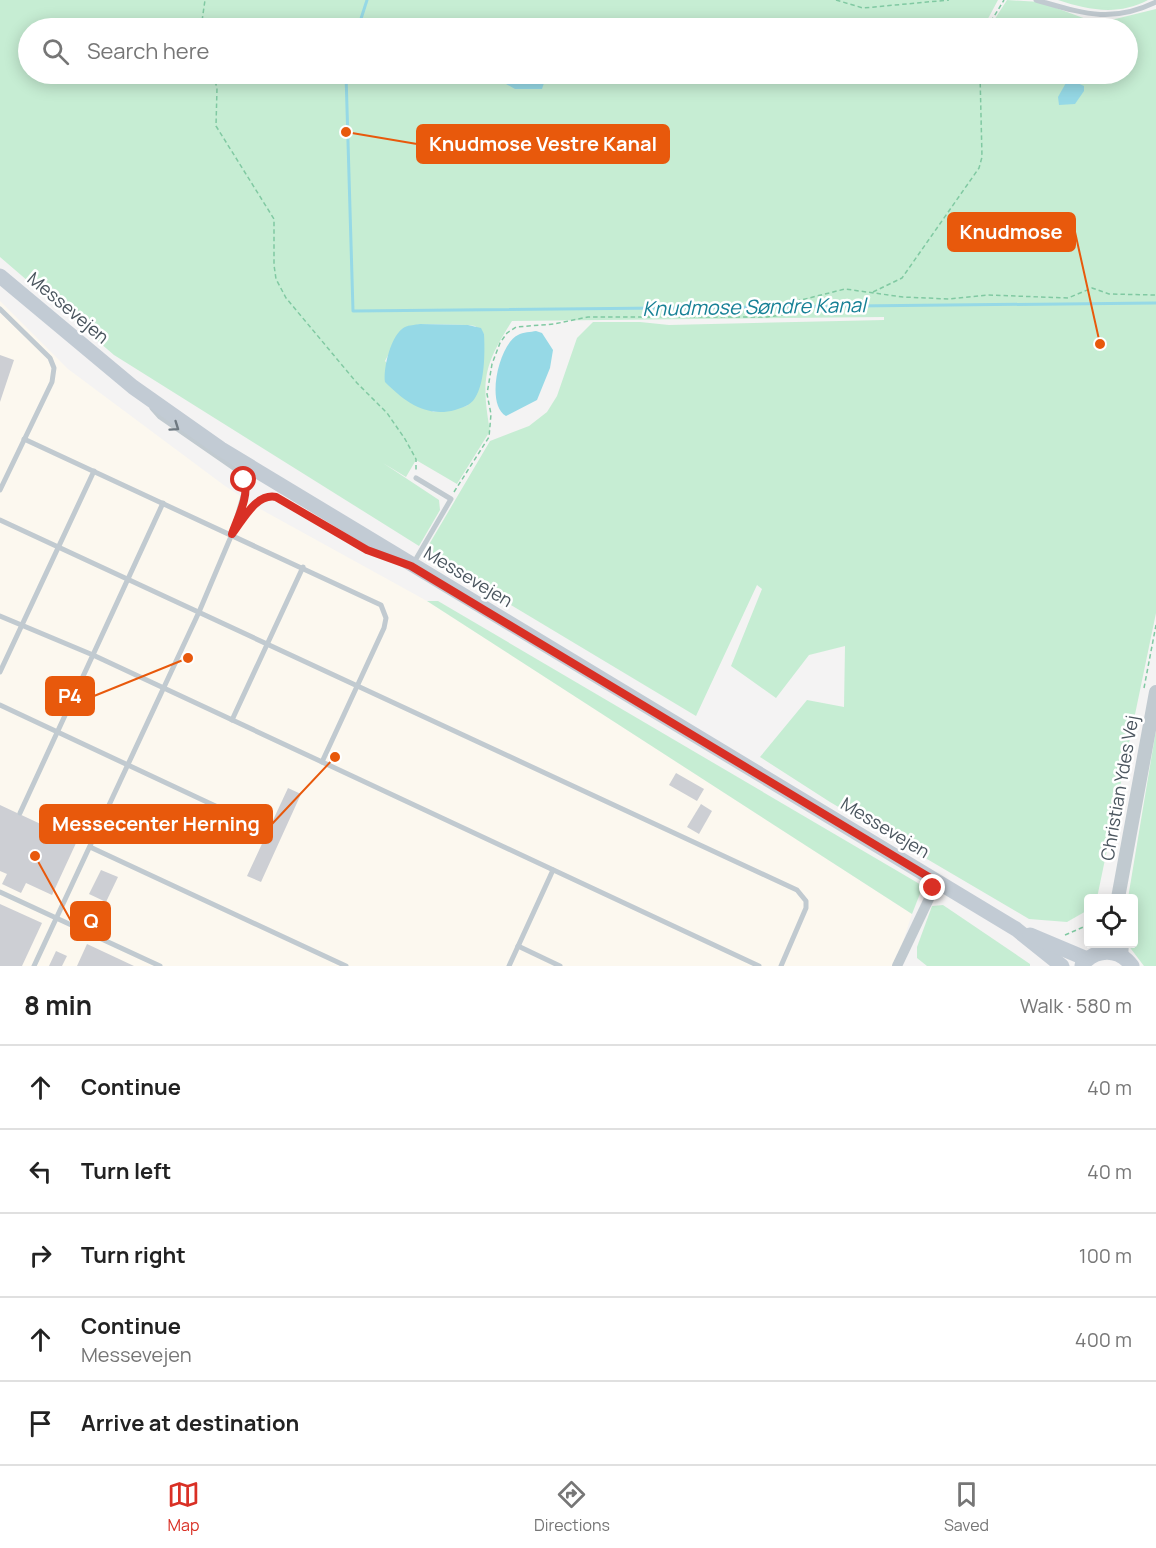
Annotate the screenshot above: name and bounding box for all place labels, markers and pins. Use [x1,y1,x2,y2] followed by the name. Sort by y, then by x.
[417,125,669,163] callout: Knudmose Vestre Kanal
[948,213,1075,251] callout: Knudmose
[46,677,94,715] callout: P4
[40,805,272,843] callout: Messecenter Herning
[71,902,110,940] callout: Q

